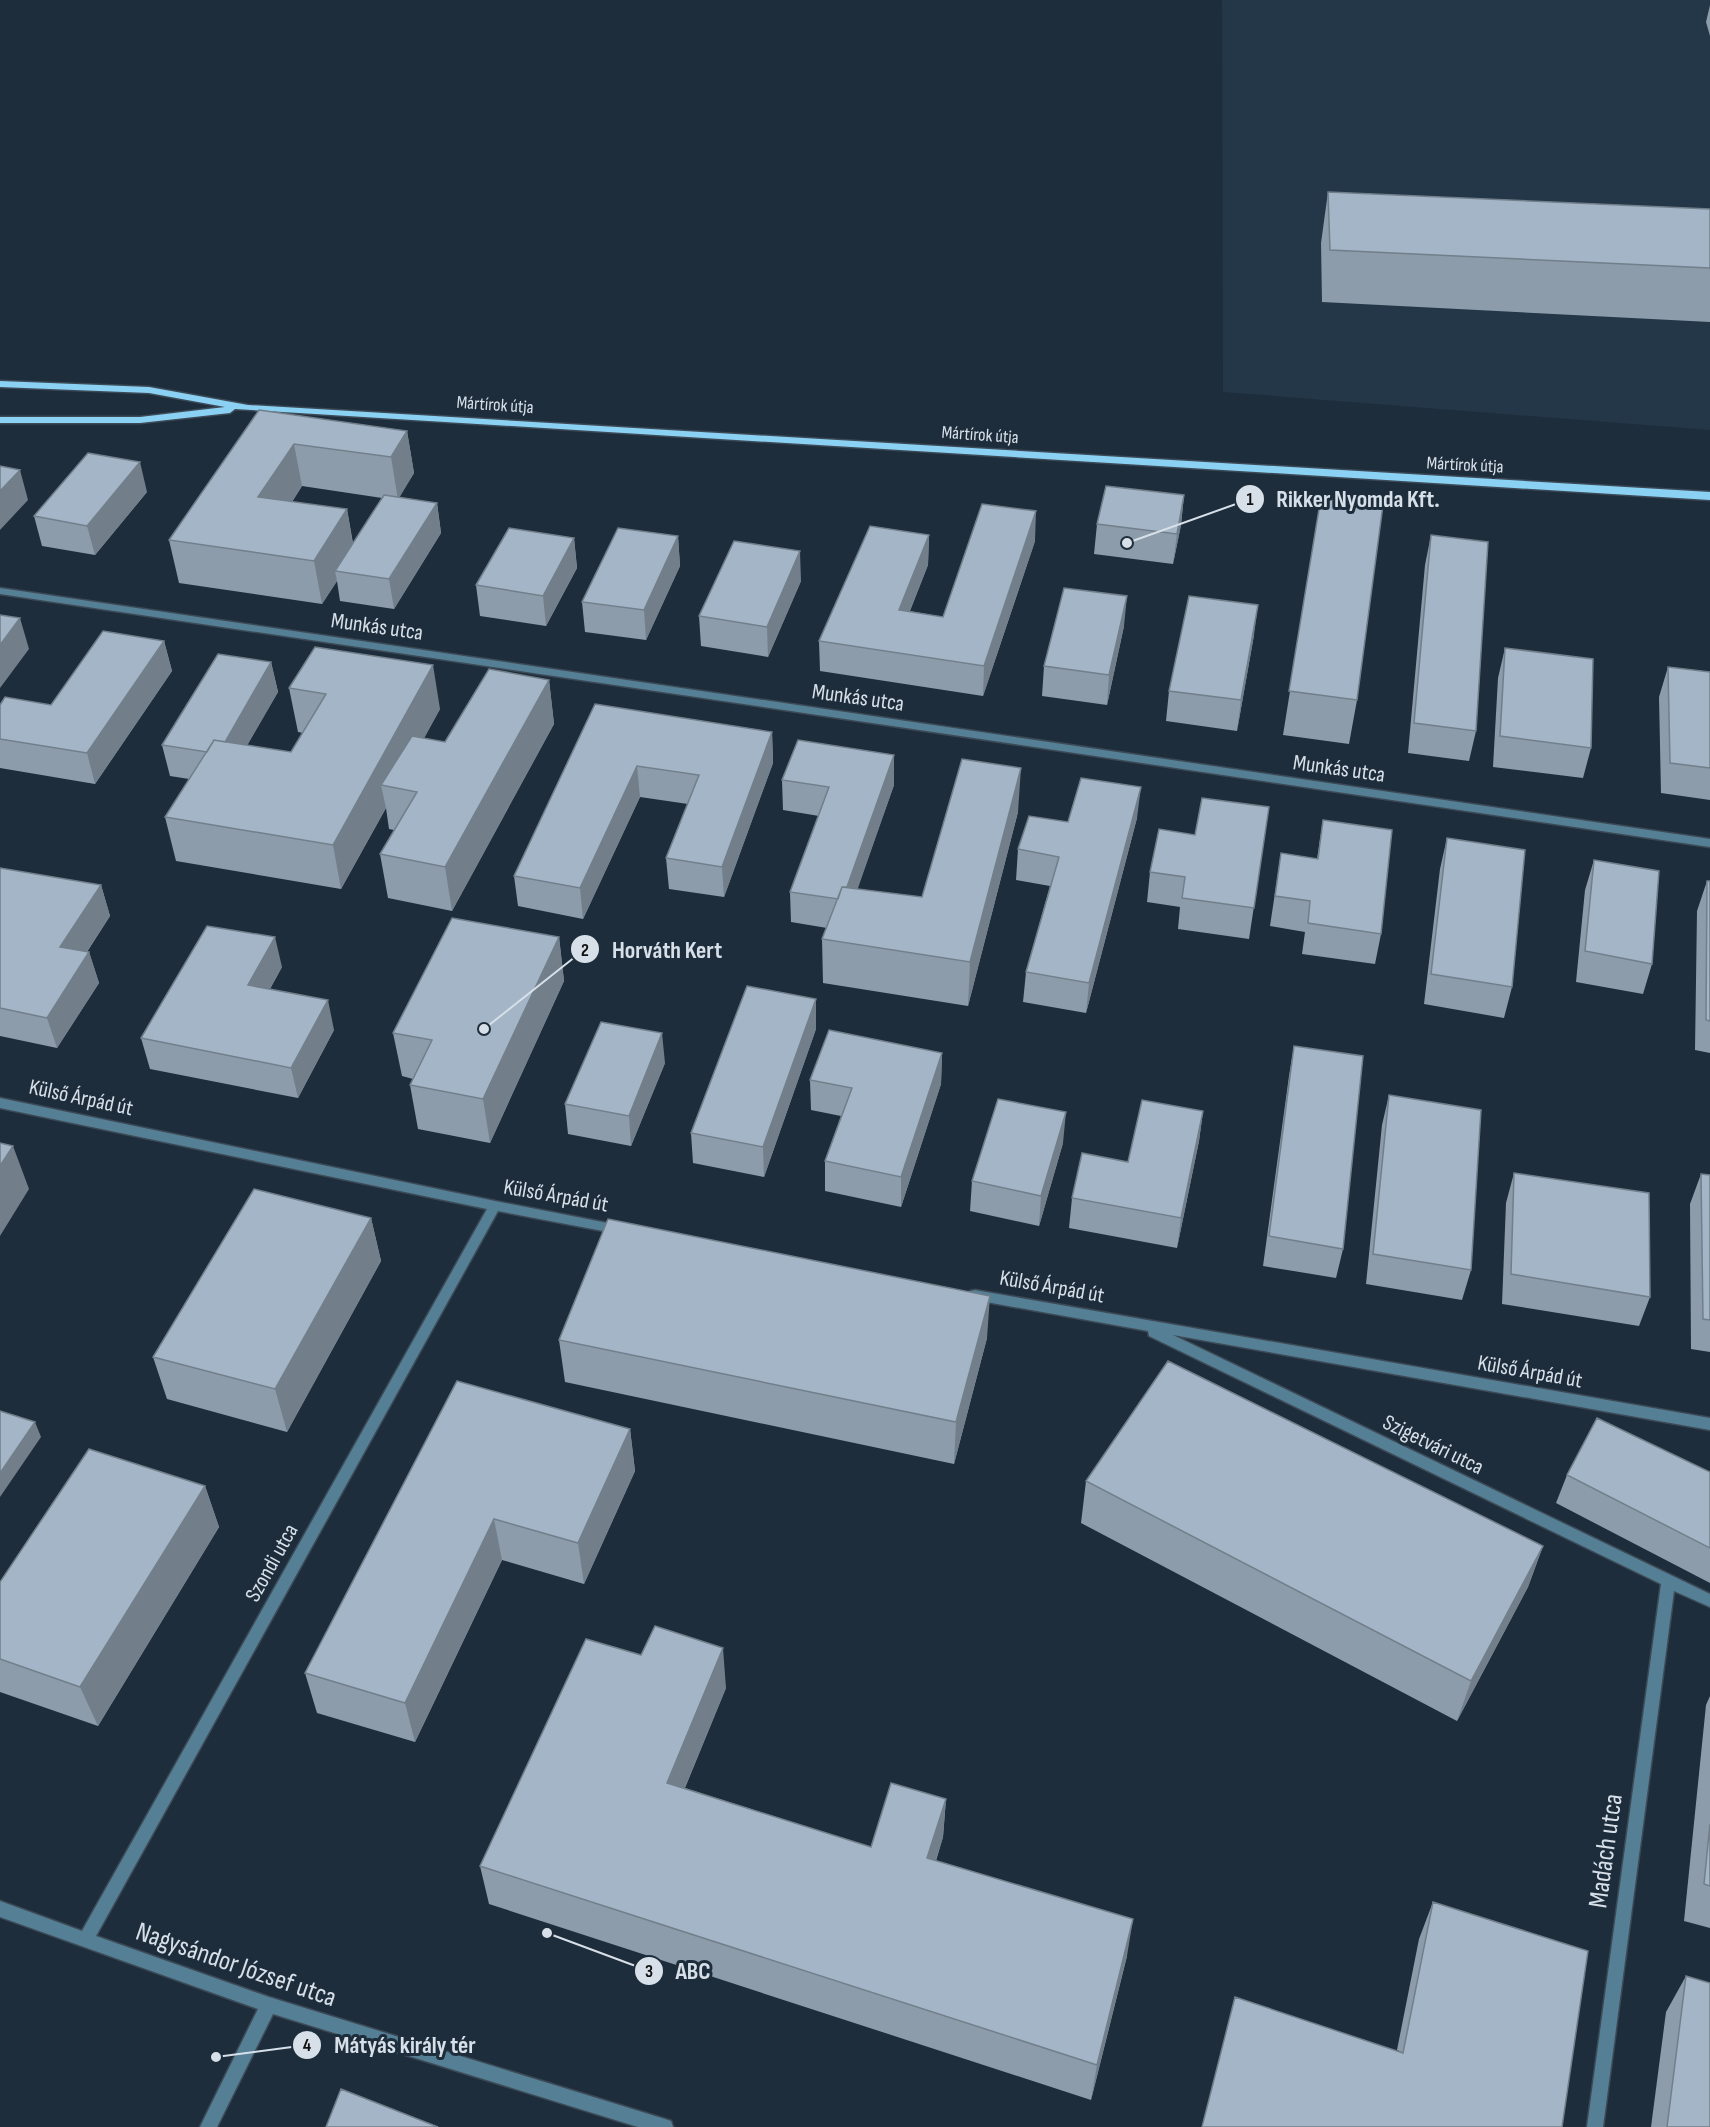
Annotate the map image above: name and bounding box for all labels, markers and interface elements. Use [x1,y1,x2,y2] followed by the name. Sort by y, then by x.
[456,392,534,418] street label: Mártírok útja
[941,422,1019,448] street label: Mártírok útja
[1426,452,1504,478] street label: Mártírok útja
[1235,478,1452,520] callout: Rikker Nyomda Kft.
[1276,485,1440,514] text: Rikker Nyomda Kft.
[1246,489,1254,510] text: 1
[329,607,425,647] street label: Munkás utca
[810,678,906,718] street label: Munkás utca
[1291,749,1387,789] street label: Munkás utca
[570,928,734,970] callout: Horváth Kert
[612,936,722,965] text: Horváth Kert
[581,940,589,961] text: 2
[26,1074,136,1122] street label: Külső Árpád út
[502,1174,611,1219] street label: Külső Árpád út
[998,1265,1107,1310] street label: Külső Árpád út
[1476,1350,1585,1395] street label: Külső Árpád út
[1378,1409,1488,1481] street label: Szigetvári utca
[240,1519,304,1607] street label: Szondi utca
[1582,1792,1630,1910] street label: Madách utca
[132,1916,340,2014] street label: Nagysándor József utca
[634,1950,723,1992] callout: ABC
[674,1957,711,1986] text: ABC
[645,1961,653,1982] text: 3
[292,2024,487,2066] callout: Mátyás király tér
[334,2031,476,2060] text: Mátyás király tér
[303,2035,312,2056] text: 4

